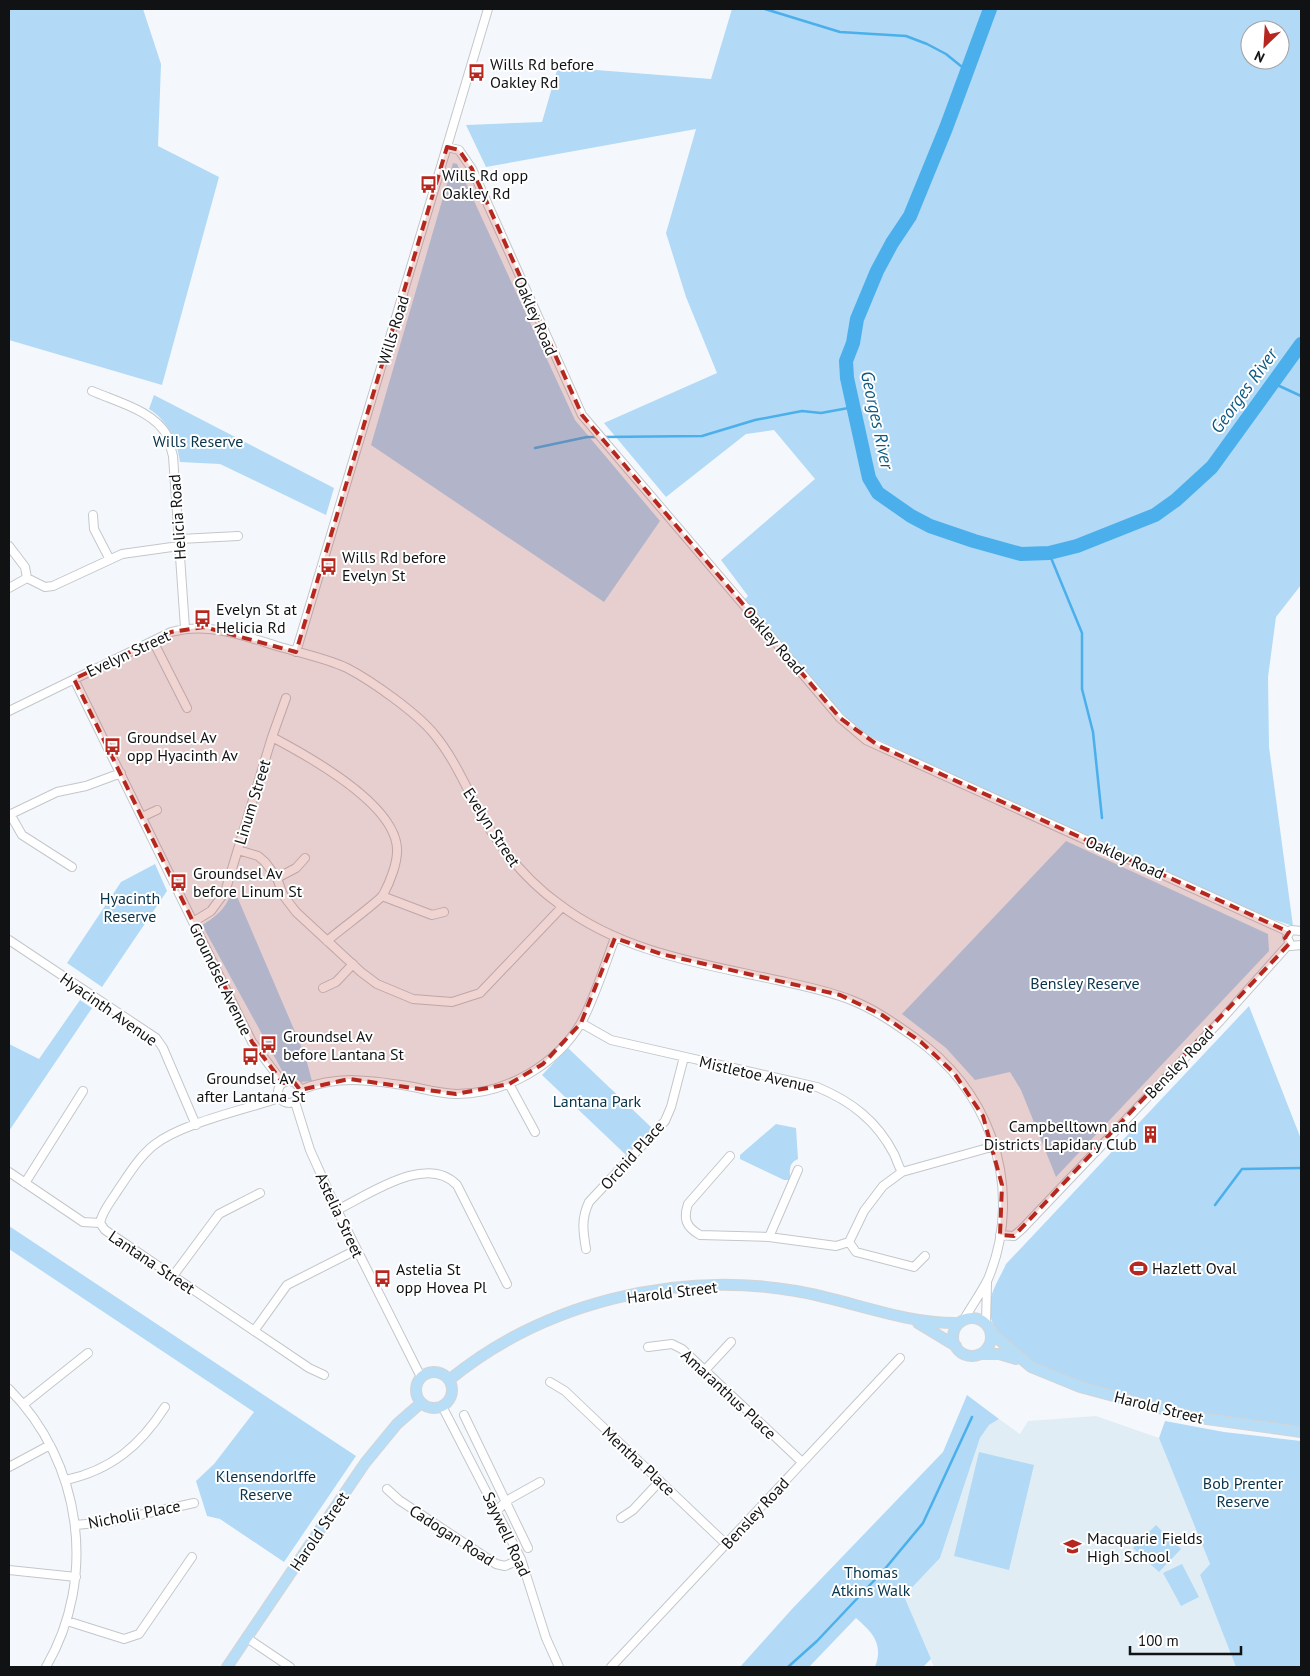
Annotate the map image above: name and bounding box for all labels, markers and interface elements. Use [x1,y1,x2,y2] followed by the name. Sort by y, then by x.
[1240,20,1290,70] north arrow
[1252,47,1267,67] text: N
[490,54,594,92] place label: Wills Rd before Oakley Rd
[466,63,486,83] bus stop icon: Wills Rd before Oakley Rd
[442,165,528,203] place label: Wills Rd opp Oakley Rd
[418,174,438,194] bus stop icon: Wills Rd opp Oakley Rd
[510,274,562,358] street label: Oakley Road
[373,293,413,367] street label: Wills Road
[1205,343,1283,438] water label: Georges River
[856,369,899,472] water label: Georges River
[153,431,243,451] park label: Wills Reserve
[164,474,190,560] street label: Helicia Road
[342,547,446,585] place label: Wills Rd before Evelyn St
[318,556,338,576] bus stop icon: Wills Rd before Evelyn St
[216,599,298,637] place label: Evelyn St at Helicia Rd
[739,602,809,678] street label: Oakley Road
[192,608,212,628] bus stop icon: Evelyn St at Helicia Rd
[83,625,174,681] street label: Evelyn Street
[127,727,238,765] place label: Groundsel Av opp Hyacinth Av
[103,736,123,756] bus stop icon: Groundsel Av opp Hyacinth Av
[230,756,275,847] street label: Linum Street
[459,784,525,871] street label: Evelyn Street
[1083,831,1167,883] street label: Oakley Road
[193,863,303,901] place label: Groundsel Av before Linum St
[169,872,189,892] bus stop icon: Groundsel Av before Linum St
[100,888,160,926] park label: Hyacinth Reserve
[185,919,257,1039] street label: Groundsel Avenue
[56,968,162,1050] street label: Hyacinth Avenue
[1030,973,1140,993] park label: Bensley Reserve
[1140,1024,1218,1102] street label: Bensley Road
[283,1026,405,1064] place label: Groundsel Av before Lantana St
[259,1035,279,1055] bus stop icon: Groundsel Av before Lantana St
[241,1046,261,1066] bus stop icon: Groundsel Av after Lantana St
[697,1051,817,1097] street label: Mistletoe Avenue
[197,1068,306,1106] place label: Groundsel Av after Lantana St
[553,1091,642,1111] park label: Lantana Park
[596,1116,668,1194] street label: Orchid Place
[984,1116,1137,1154] place label: Campbelltown and Districts Lapidary Club
[1141,1125,1161,1145] building icon: Campbelltown and Districts Lapidary Club
[312,1169,369,1261] street label: Astelia Street
[105,1226,199,1299] street label: Lantana Street
[1128,1258,1148,1278] sports icon: Hazlett Oval
[1152,1258,1237,1278] place label: Hazlett Oval
[396,1259,487,1297] place label: Astelia St opp Hovea Pl
[372,1268,392,1288] bus stop icon: Astelia St opp Hovea Pl
[626,1276,719,1307] street label: Harold Street
[677,1345,781,1443] street label: Amaranthus Place
[1112,1386,1206,1428] street label: Harold Street
[598,1422,680,1500] street label: Mentha Place
[216,1466,316,1504] park label: Klensendorlffe Reserve
[717,1473,793,1553] street label: Bensley Road
[1203,1473,1284,1511] park label: Bob Prenter Reserve
[285,1487,353,1574] street label: Harold Street
[479,1488,535,1580] street label: Saywell Road
[86,1495,182,1533] street label: Nicholii Place
[406,1500,498,1570] street label: Cadogan Road
[1087,1528,1203,1566] place label: Macquarie Fields High School
[1063,1537,1083,1557] school or university icon: Macquarie Fields High School
[832,1562,911,1600] park label: Thomas Atkins Walk
[1130,1624,1241,1656] scale bar
[1138,1631,1179,1650] text: 100 m

